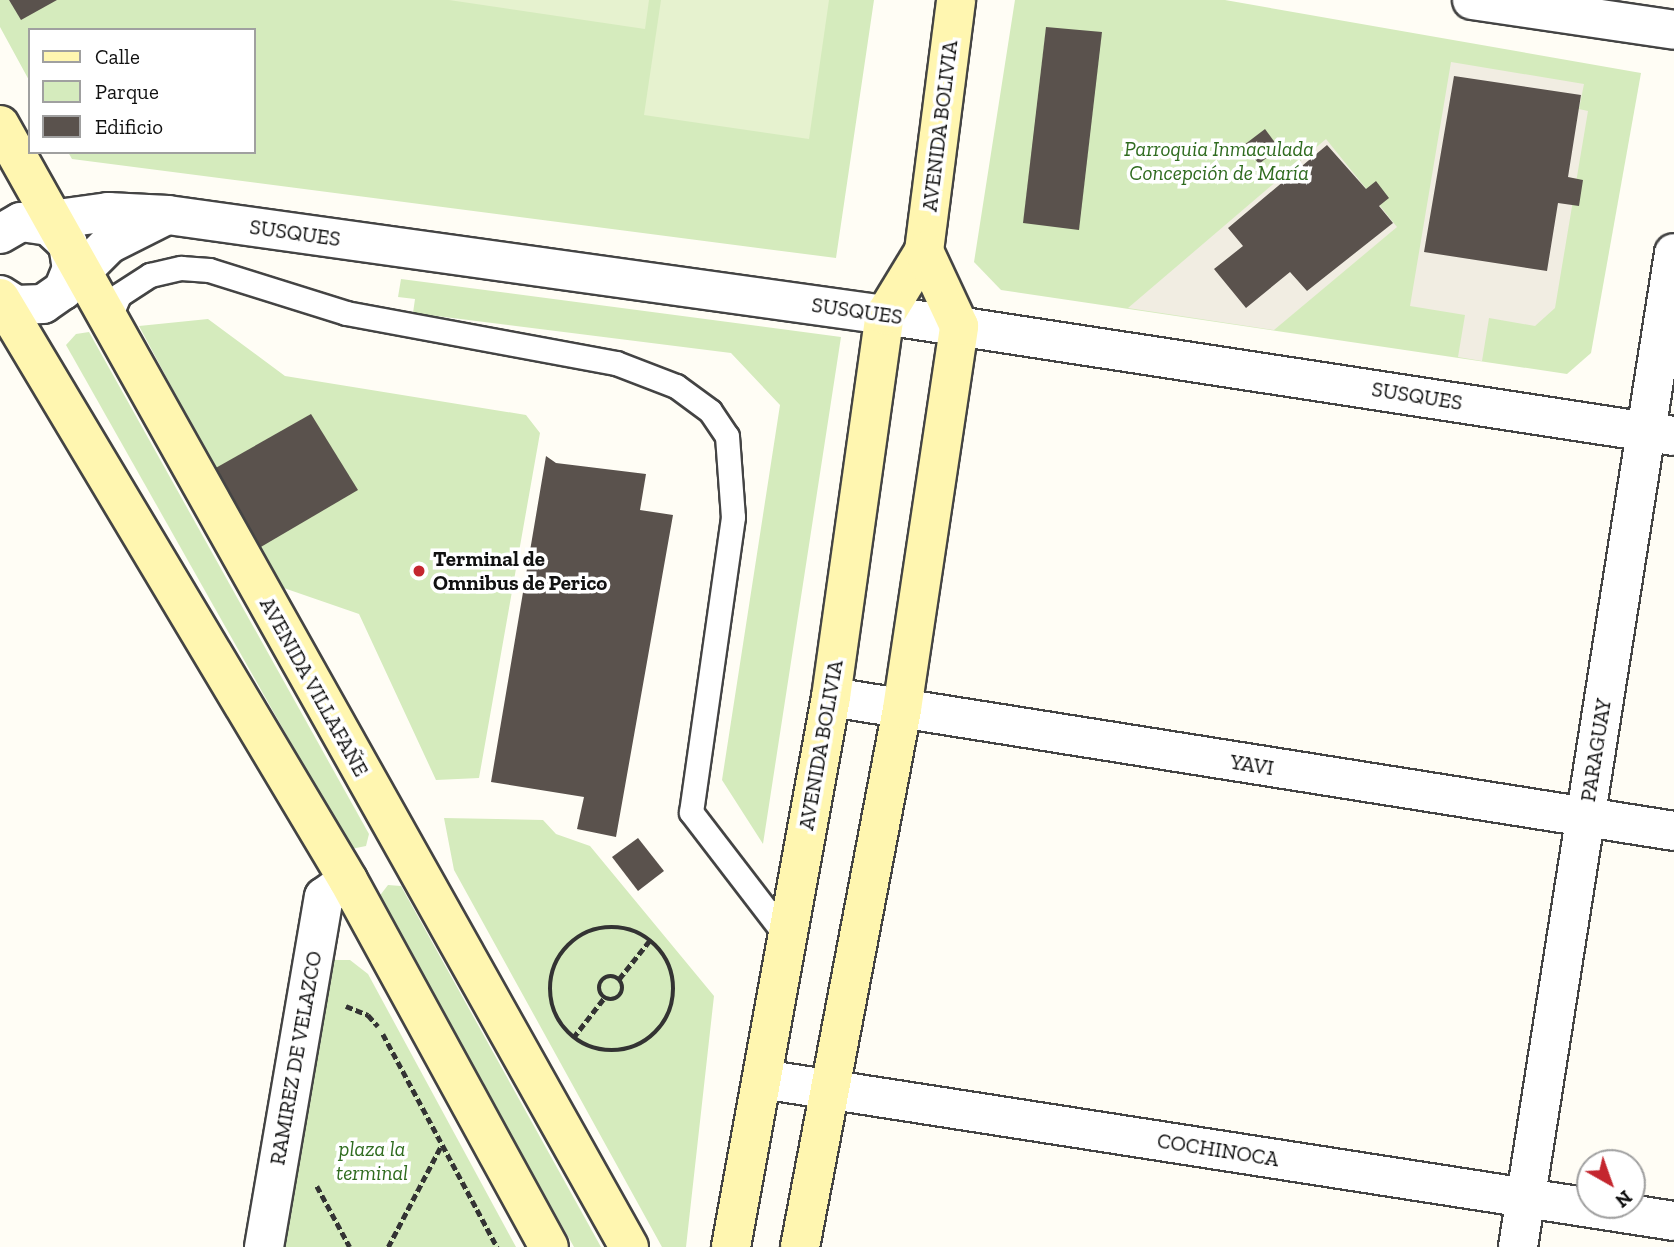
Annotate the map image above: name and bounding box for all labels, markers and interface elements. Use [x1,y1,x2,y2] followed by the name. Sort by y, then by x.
[28,28,256,154] legend
[917,39,963,213] street label: AVENIDA BOLIVIA
[95,44,140,69] text: Calle
[95,79,159,104] text: Parque
[95,114,163,139] text: Edificio
[1124,136,1314,186] park label: Parroquia Inmaculada Concepción de María
[248,214,342,252] street label: SUSQUES
[810,292,904,330] street label: SUSQUES
[1370,376,1464,416] street label: SUSQUES
[433,546,607,596] place label: Terminal de Omnibus de Perico
[411,563,427,579] marker: Terminal de Omnibus de Perico
[254,593,374,781] street label: AVENIDA VILLAFAÑE
[794,658,848,832] street label: AVENIDA BOLIVIA
[1575,697,1617,803] street label: PARAGUAY
[1228,749,1276,781] street label: YAVI
[265,949,327,1167] street label: RAMIREZ DE VELAZCO
[1155,1128,1281,1172] street label: COCHINOCA
[336,1136,408,1186] park label: plaza la terminal
[1576,1149,1646,1219] north arrow
[1611,1185,1636,1212] text: N

